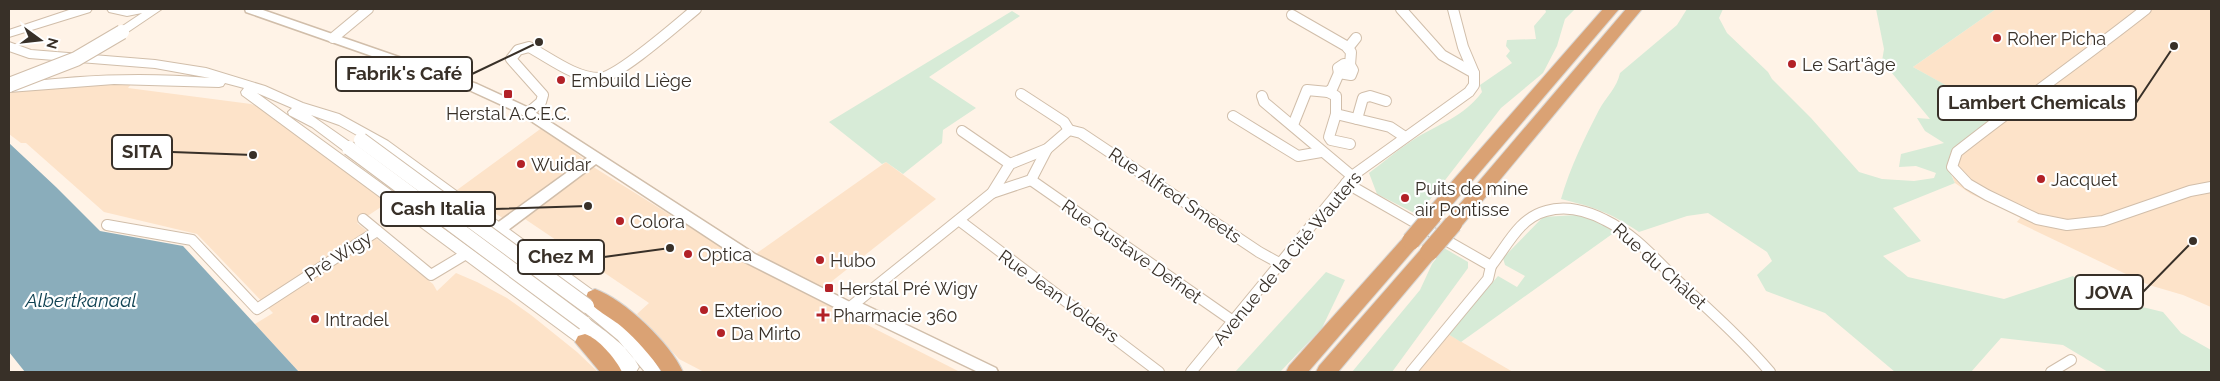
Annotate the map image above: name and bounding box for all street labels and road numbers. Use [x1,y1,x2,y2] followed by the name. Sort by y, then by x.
[1105,143,1246,247] street label: Rue Alfred Smeets
[1208,167,1366,349] street label: Avenue de la Cité Wauters
[1058,195,1206,307] street label: Rue Gustave Defnet
[1609,219,1711,313] street label: Rue du Châlet
[301,227,376,285] street label: Pré Wigy
[995,245,1124,347] street label: Rue Jean Volders

